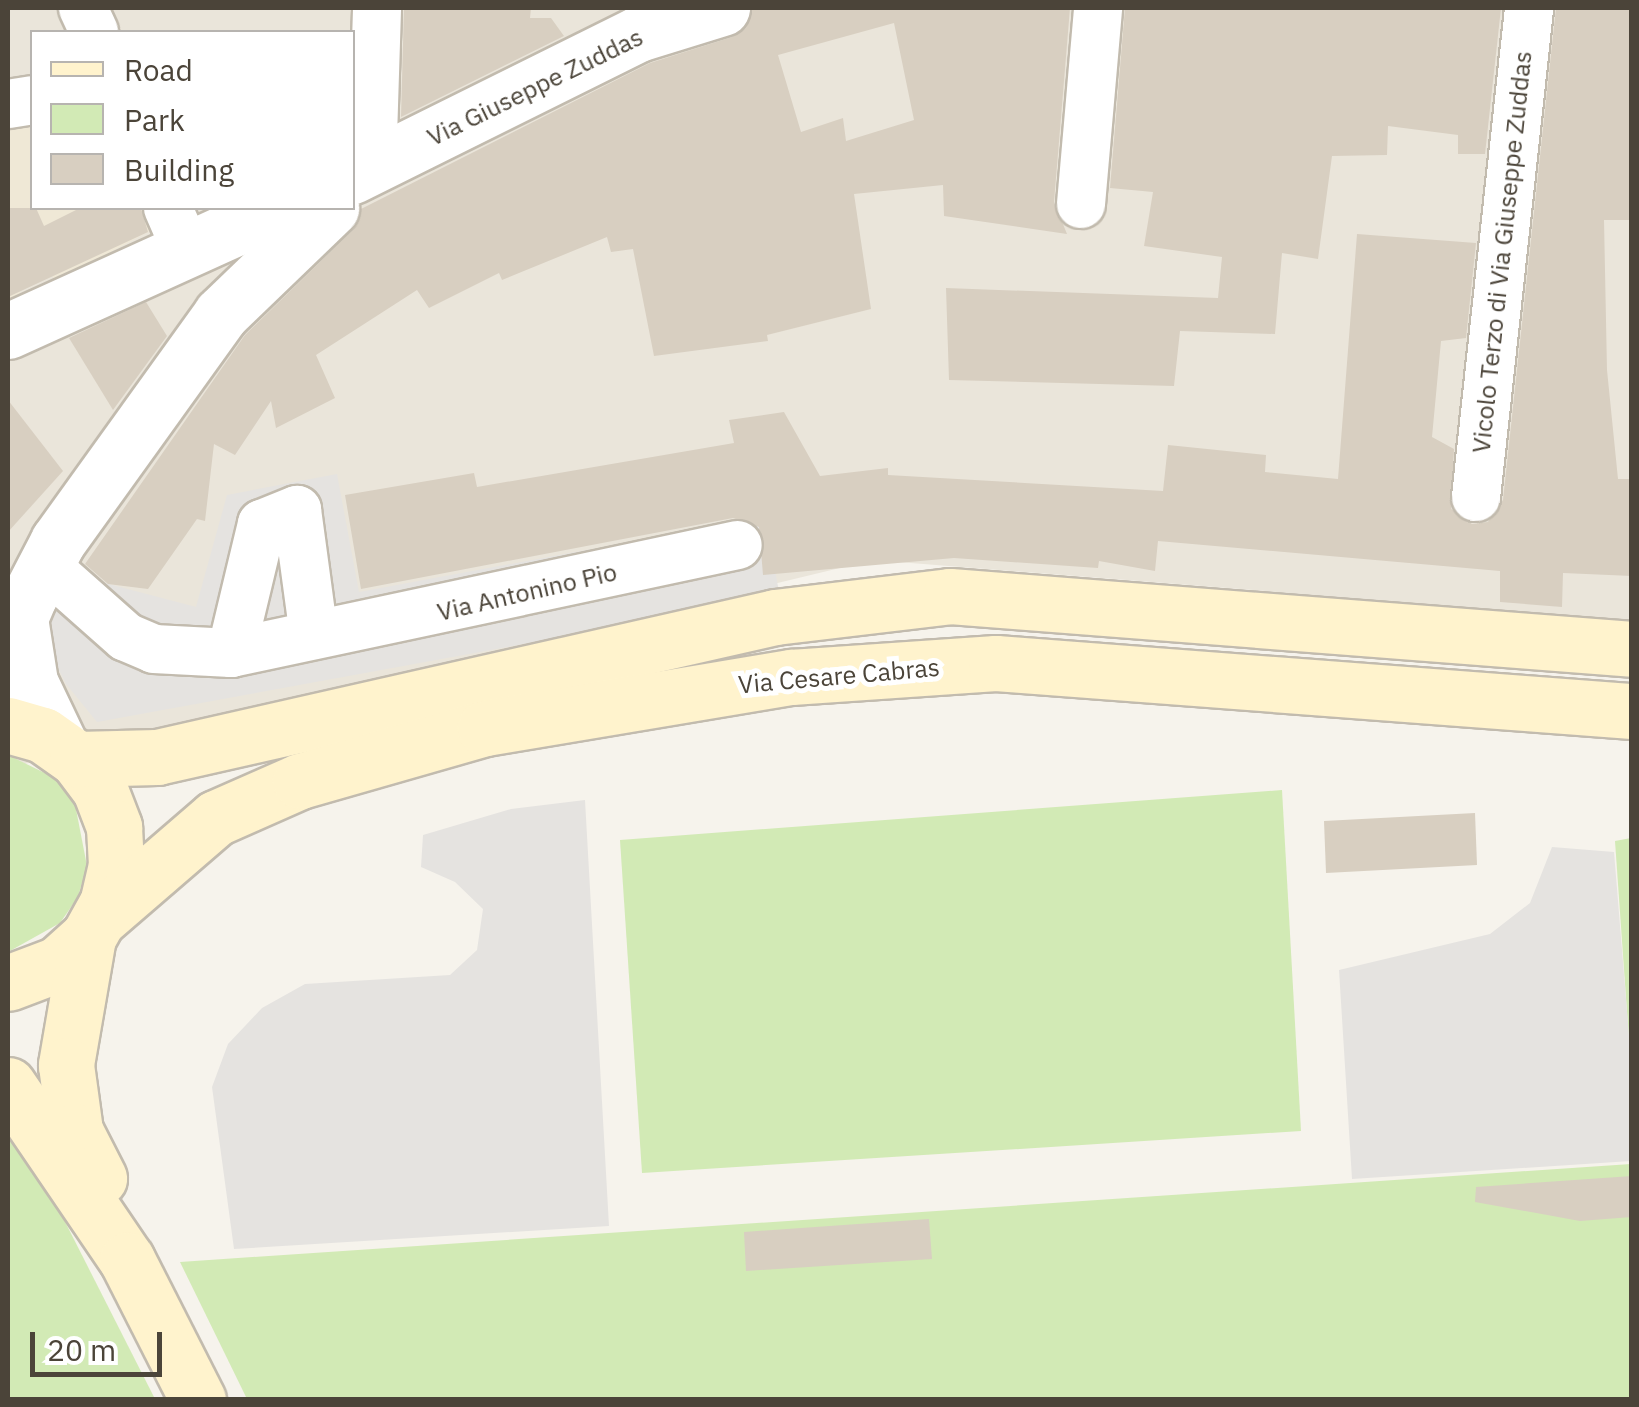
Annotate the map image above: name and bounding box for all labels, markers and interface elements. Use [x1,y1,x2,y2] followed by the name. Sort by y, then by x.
[422,22,648,152] street label: Via Giuseppe Zuddas
[30,30,355,210] legend
[1466,49,1538,455] street label: Vicolo Terzo di Via Giuseppe Zuddas
[124,50,193,89] text: Road
[124,100,185,139] text: Park
[124,150,234,189] text: Building
[434,557,620,627] street label: Via Antonino Pio
[737,652,941,700] street label: Via Cesare Cabras
[35,1312,168,1374] scale bar
[47,1330,116,1369] text: 20 m

